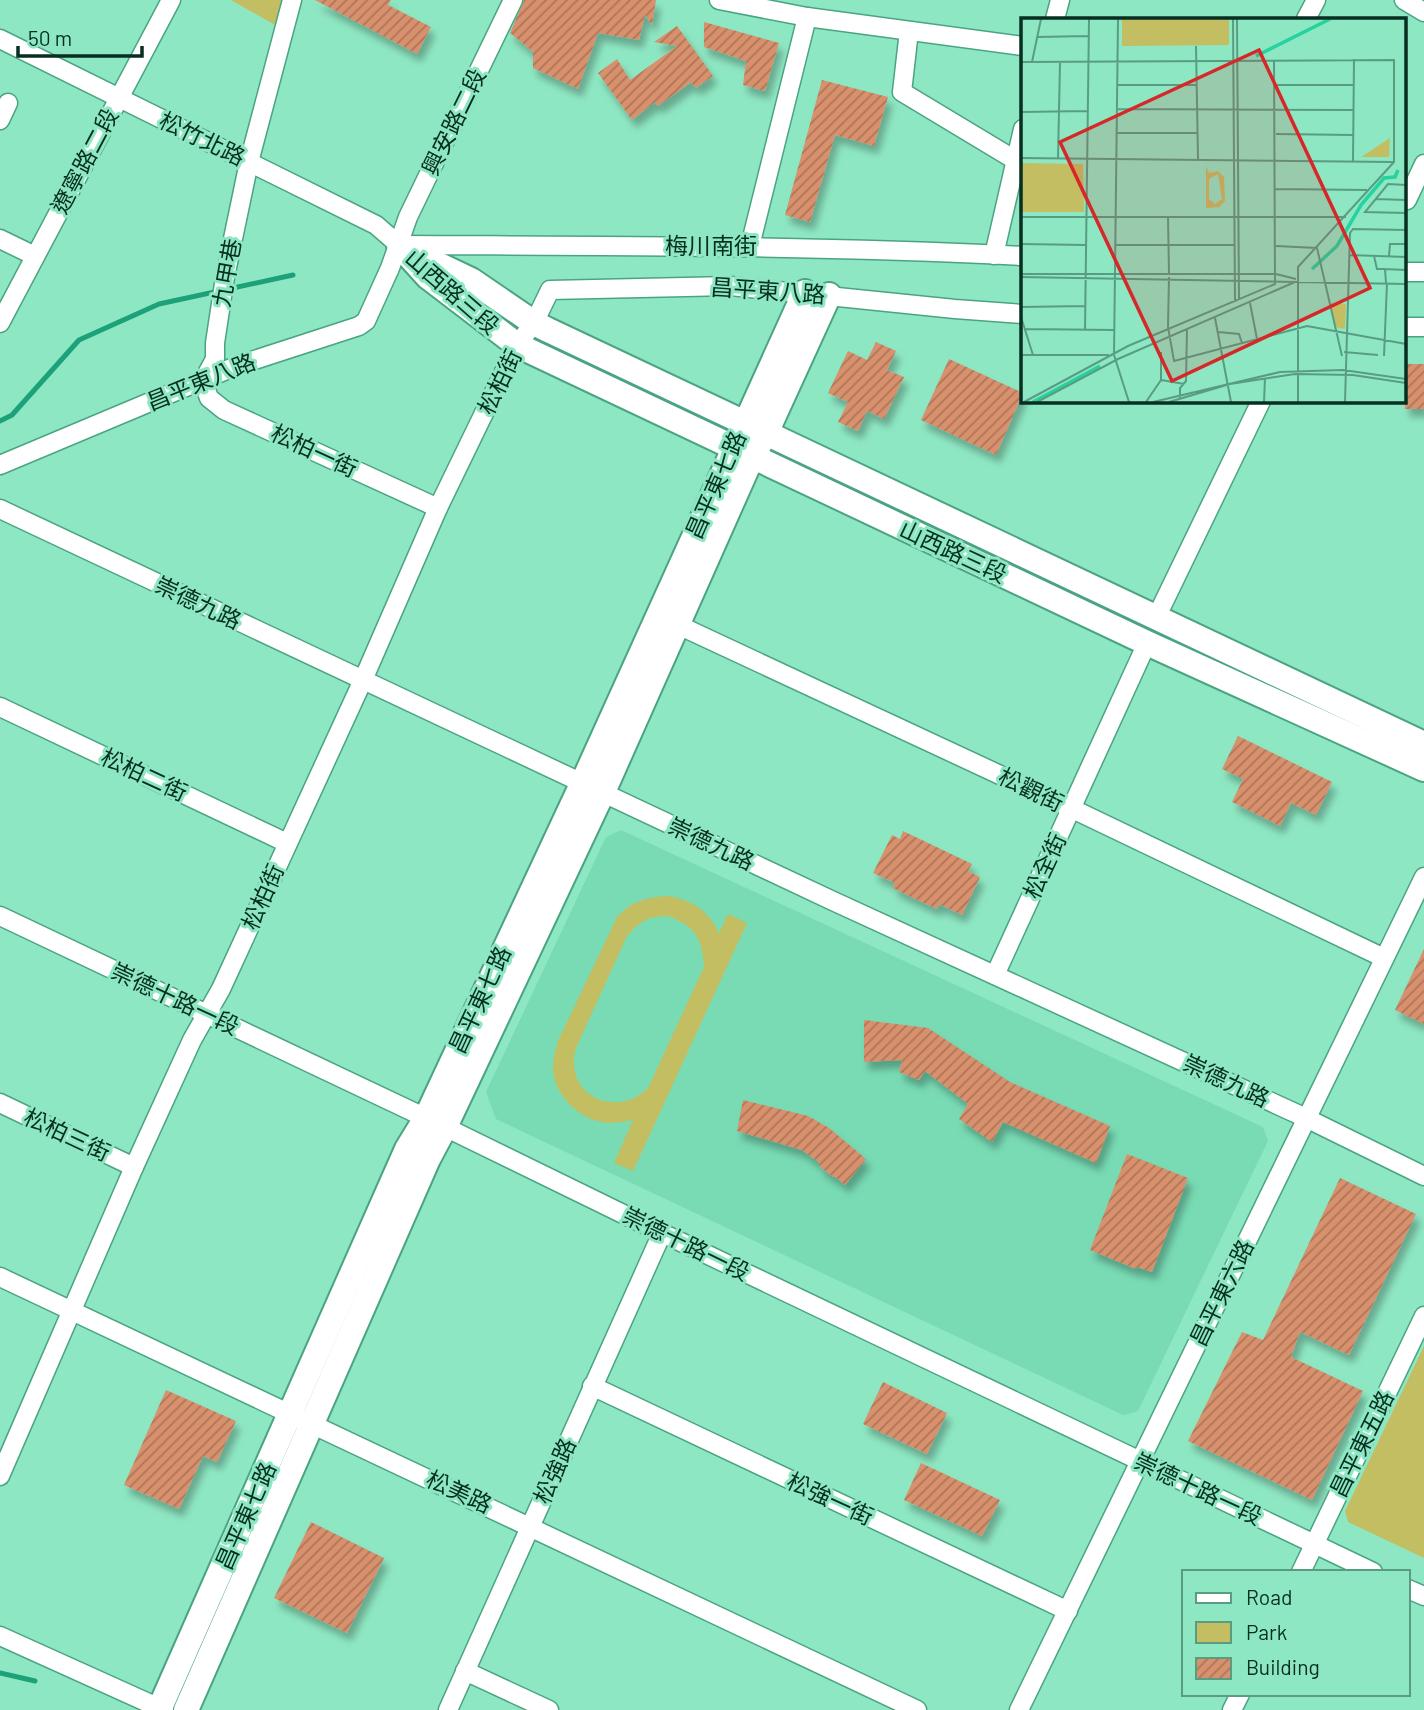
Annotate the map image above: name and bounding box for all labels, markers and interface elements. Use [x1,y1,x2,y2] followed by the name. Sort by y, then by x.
[18,14,142,58] scale bar
[1021,18,1406,402] inset map
[28,25,72,50] text: 50 m
[415,64,491,179] street label: 興安路二段
[45,103,123,218] street label: 遼寧路二段
[155,105,250,171] street label: 松竹北路
[665,231,757,259] street label: 梅川南街
[206,236,246,309] street label: 九甲巷
[400,243,505,340] street label: 山西路三段
[710,272,826,308] street label: 昌平東八路
[471,344,527,419] street label: 松柏街
[142,347,259,416] street label: 昌平東八路
[267,418,362,482] street label: 松柏一街
[679,426,751,543] street label: 昌平東七路
[895,514,1011,588] street label: 山西路三段
[151,570,246,634] street label: 崇德九路
[97,742,192,806] street label: 松柏二街
[994,761,1069,817] street label: 松觀街
[664,811,759,875] street label: 崇德九路
[1017,828,1071,903] street label: 松全街
[235,859,289,934] street label: 松柏街
[442,942,516,1058] street label: 昌平東七路
[107,956,244,1040] street label: 崇德十路一段
[1179,1048,1274,1112] street label: 崇德九路
[20,1102,115,1166] street label: 松柏三街
[618,1200,755,1286] street label: 崇德十路一段
[1183,1235,1259,1350] street label: 昌平東六路
[1323,1386,1399,1501] street label: 昌平東五路
[527,1433,581,1508] street label: 松強路
[1130,1446,1267,1530] street label: 崇德十路一段
[209,1457,281,1574] street label: 昌平東七路
[422,1464,497,1518] street label: 松美路
[783,1466,878,1530] street label: 松強一街
[1182,1570,1410,1696] legend
[1246,1584,1292,1609] text: Road
[1246,1619,1287,1644] text: Park
[1246,1654,1320,1679] text: Building

